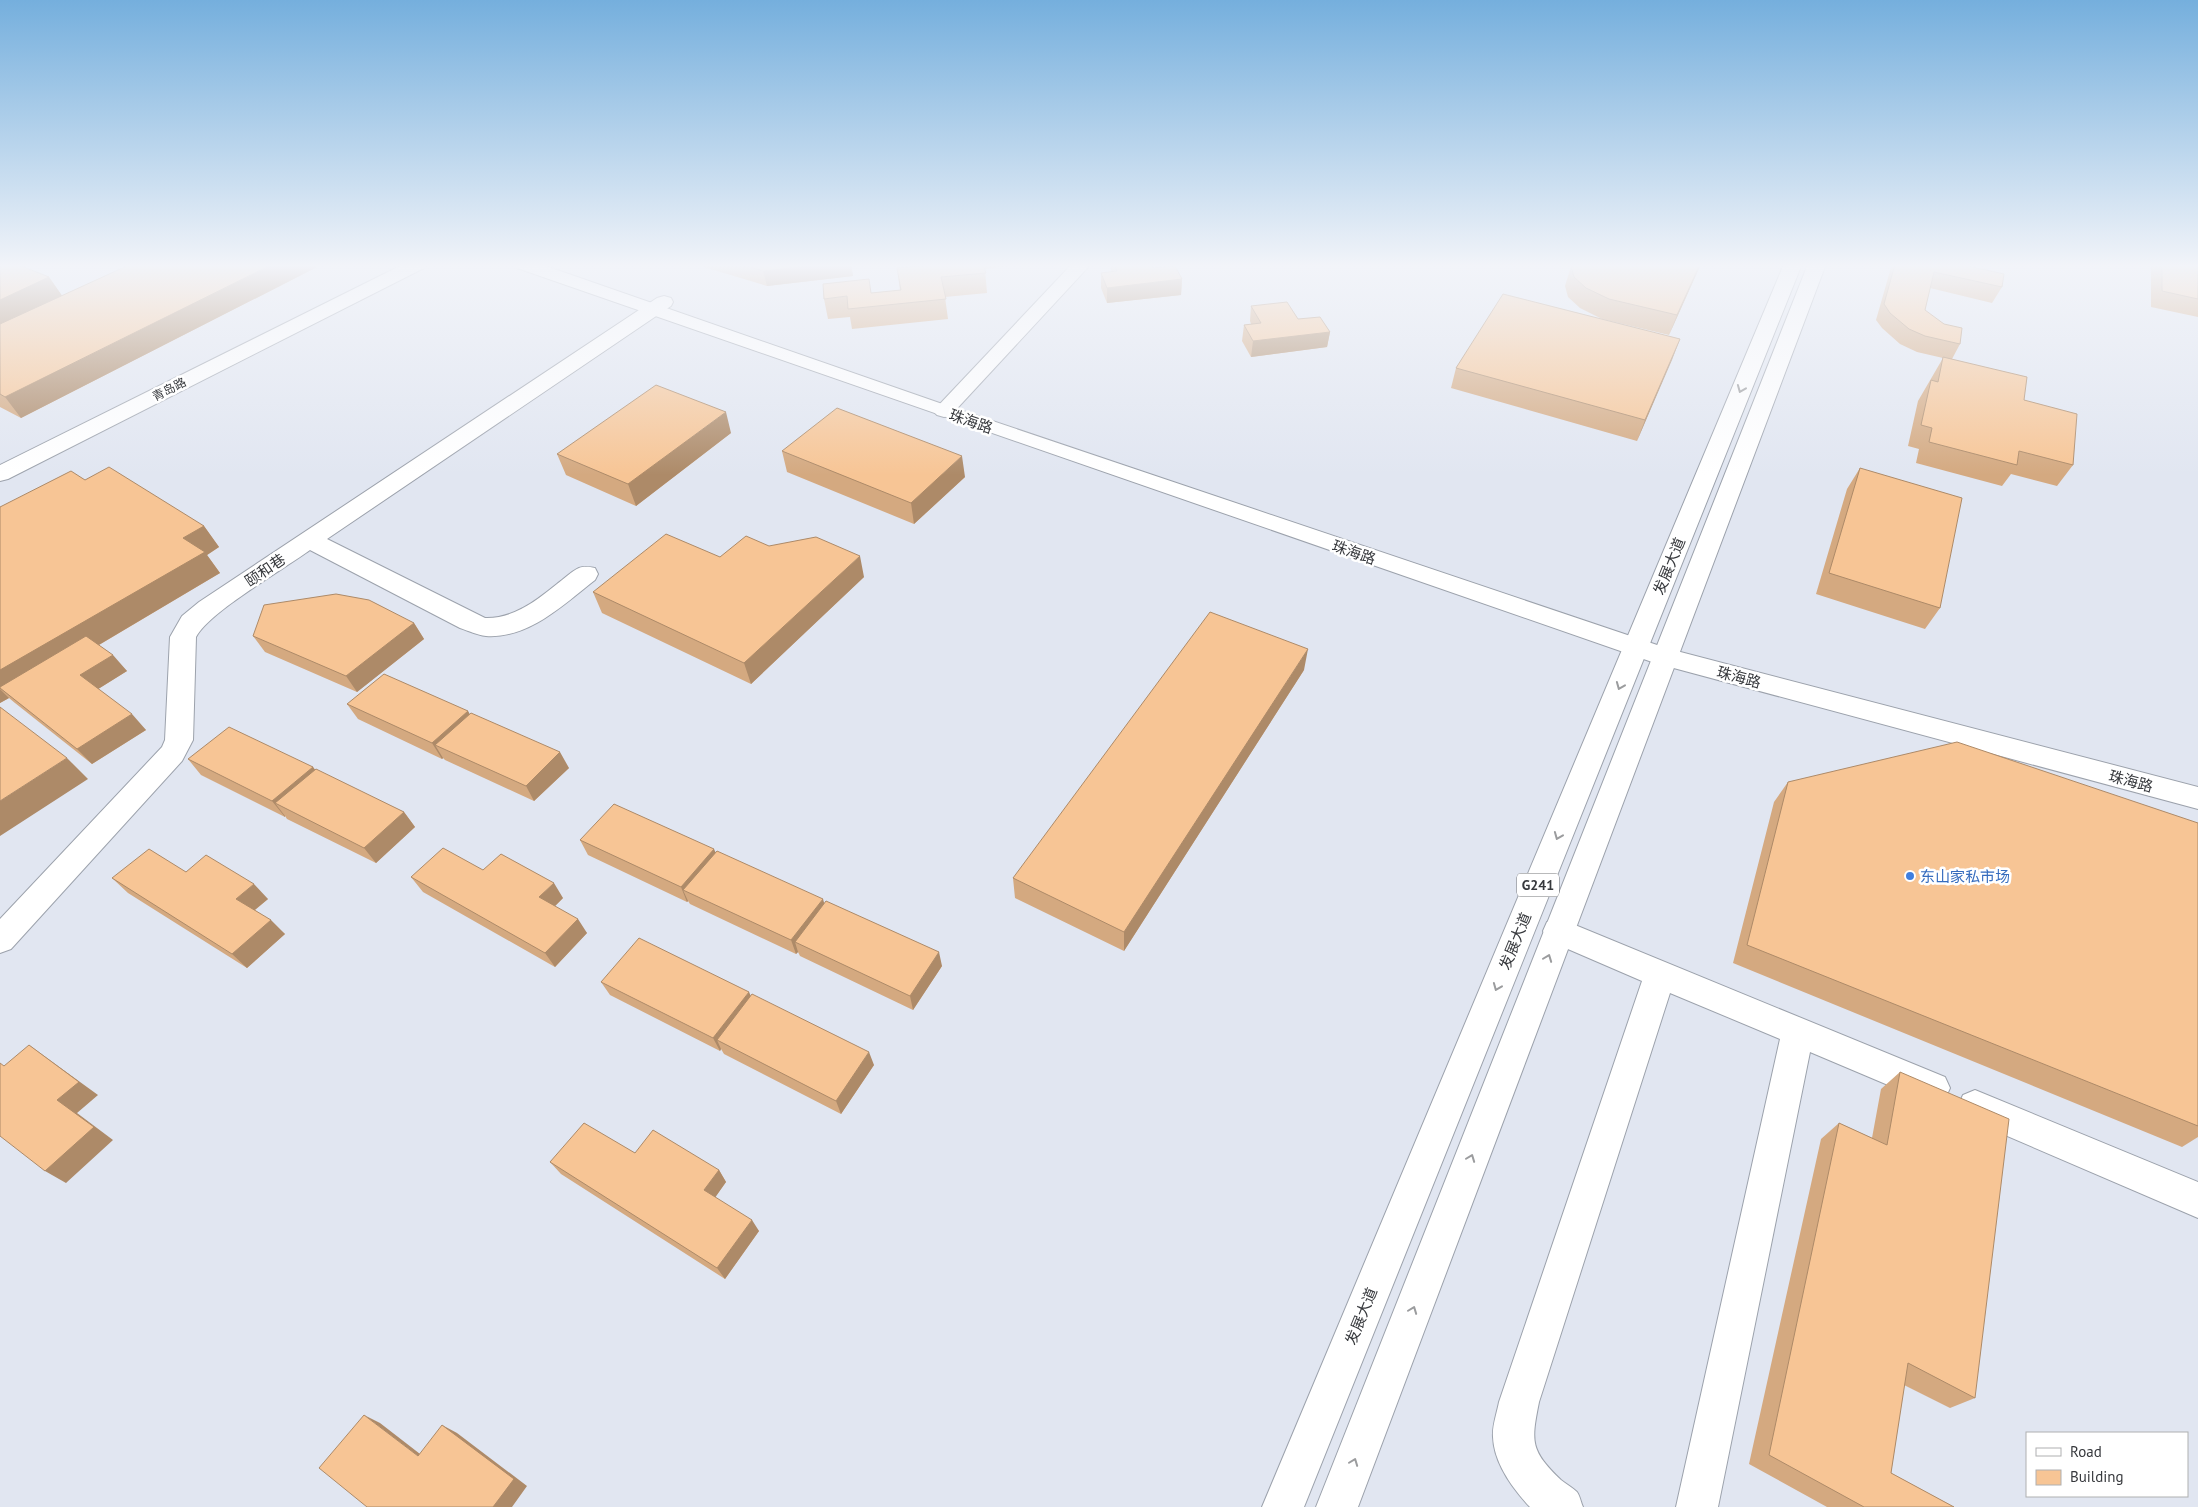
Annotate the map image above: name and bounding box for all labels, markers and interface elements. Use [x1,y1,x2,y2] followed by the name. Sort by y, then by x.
[150,374,188,404] street label: 青岛路
[1736,385,1746,393] one-way arrow
[947,405,995,437] street label: 珠海路
[1649,535,1689,597] street label: 发展大道
[1330,536,1378,568] street label: 珠海路
[241,550,289,590] street label: 颐和巷
[1715,662,1763,692] street label: 珠海路
[1616,681,1626,690] one-way arrow
[2107,766,2155,796] street label: 珠海路
[1554,831,1565,840] one-way arrow
[1920,867,2010,886] place label: 东山家私市场
[1904,870,1916,882] marker: 东山家私市场
[1517,874,1559,896] road number: G241
[1495,910,1535,972] street label: 发展大道
[1542,954,1552,962] one-way arrow
[1492,982,1502,990] one-way arrow
[1465,1154,1475,1163] one-way arrow
[1341,1285,1381,1347] street label: 发展大道
[1406,1306,1417,1315] one-way arrow
[2026,1432,2188,1497] legend
[2070,1442,2102,1461] text: Road
[1348,1458,1358,1466] one-way arrow
[2070,1467,2124,1486] text: Building

